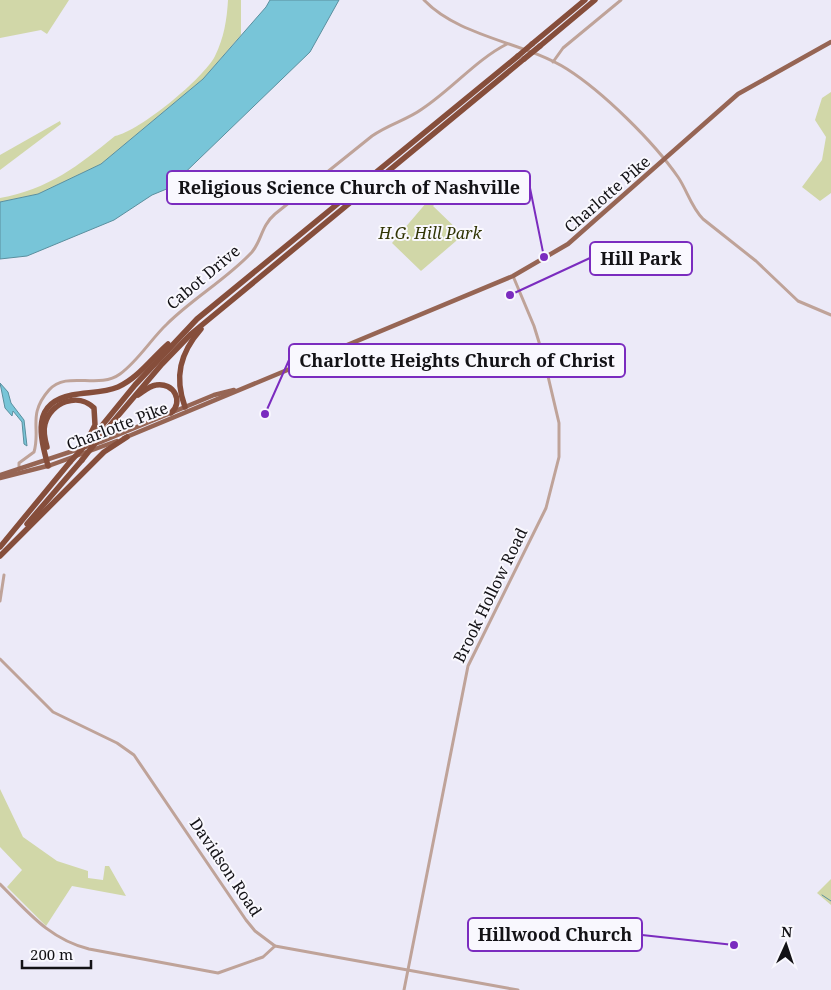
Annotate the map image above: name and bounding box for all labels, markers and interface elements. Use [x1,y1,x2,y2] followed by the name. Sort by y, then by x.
[559,151,655,237] street label: Charlotte Pike
[167,171,530,204] callout: Religious Science Church of Nashville
[178,175,520,199] text: Religious Science Church of Nashville
[377,222,482,244] park label: H.G. Hill Park
[162,240,244,314] street label: Cabot Drive
[590,242,692,275] callout: Hill Park
[600,246,682,270] text: Hill Park
[289,344,625,377] callout: Charlotte Heights Church of Christ
[299,348,615,372] text: Charlotte Heights Church of Christ
[63,397,171,455] street label: Charlotte Pike
[448,524,532,666] street label: Brook Hollow Road
[185,813,267,921] street label: Davidson Road
[468,918,642,951] callout: Hillwood Church
[761,920,811,970] north arrow
[478,922,632,946] text: Hillwood Church
[781,922,793,941] text: N
[22,938,91,970] scale bar
[30,944,73,964] text: 200 m

